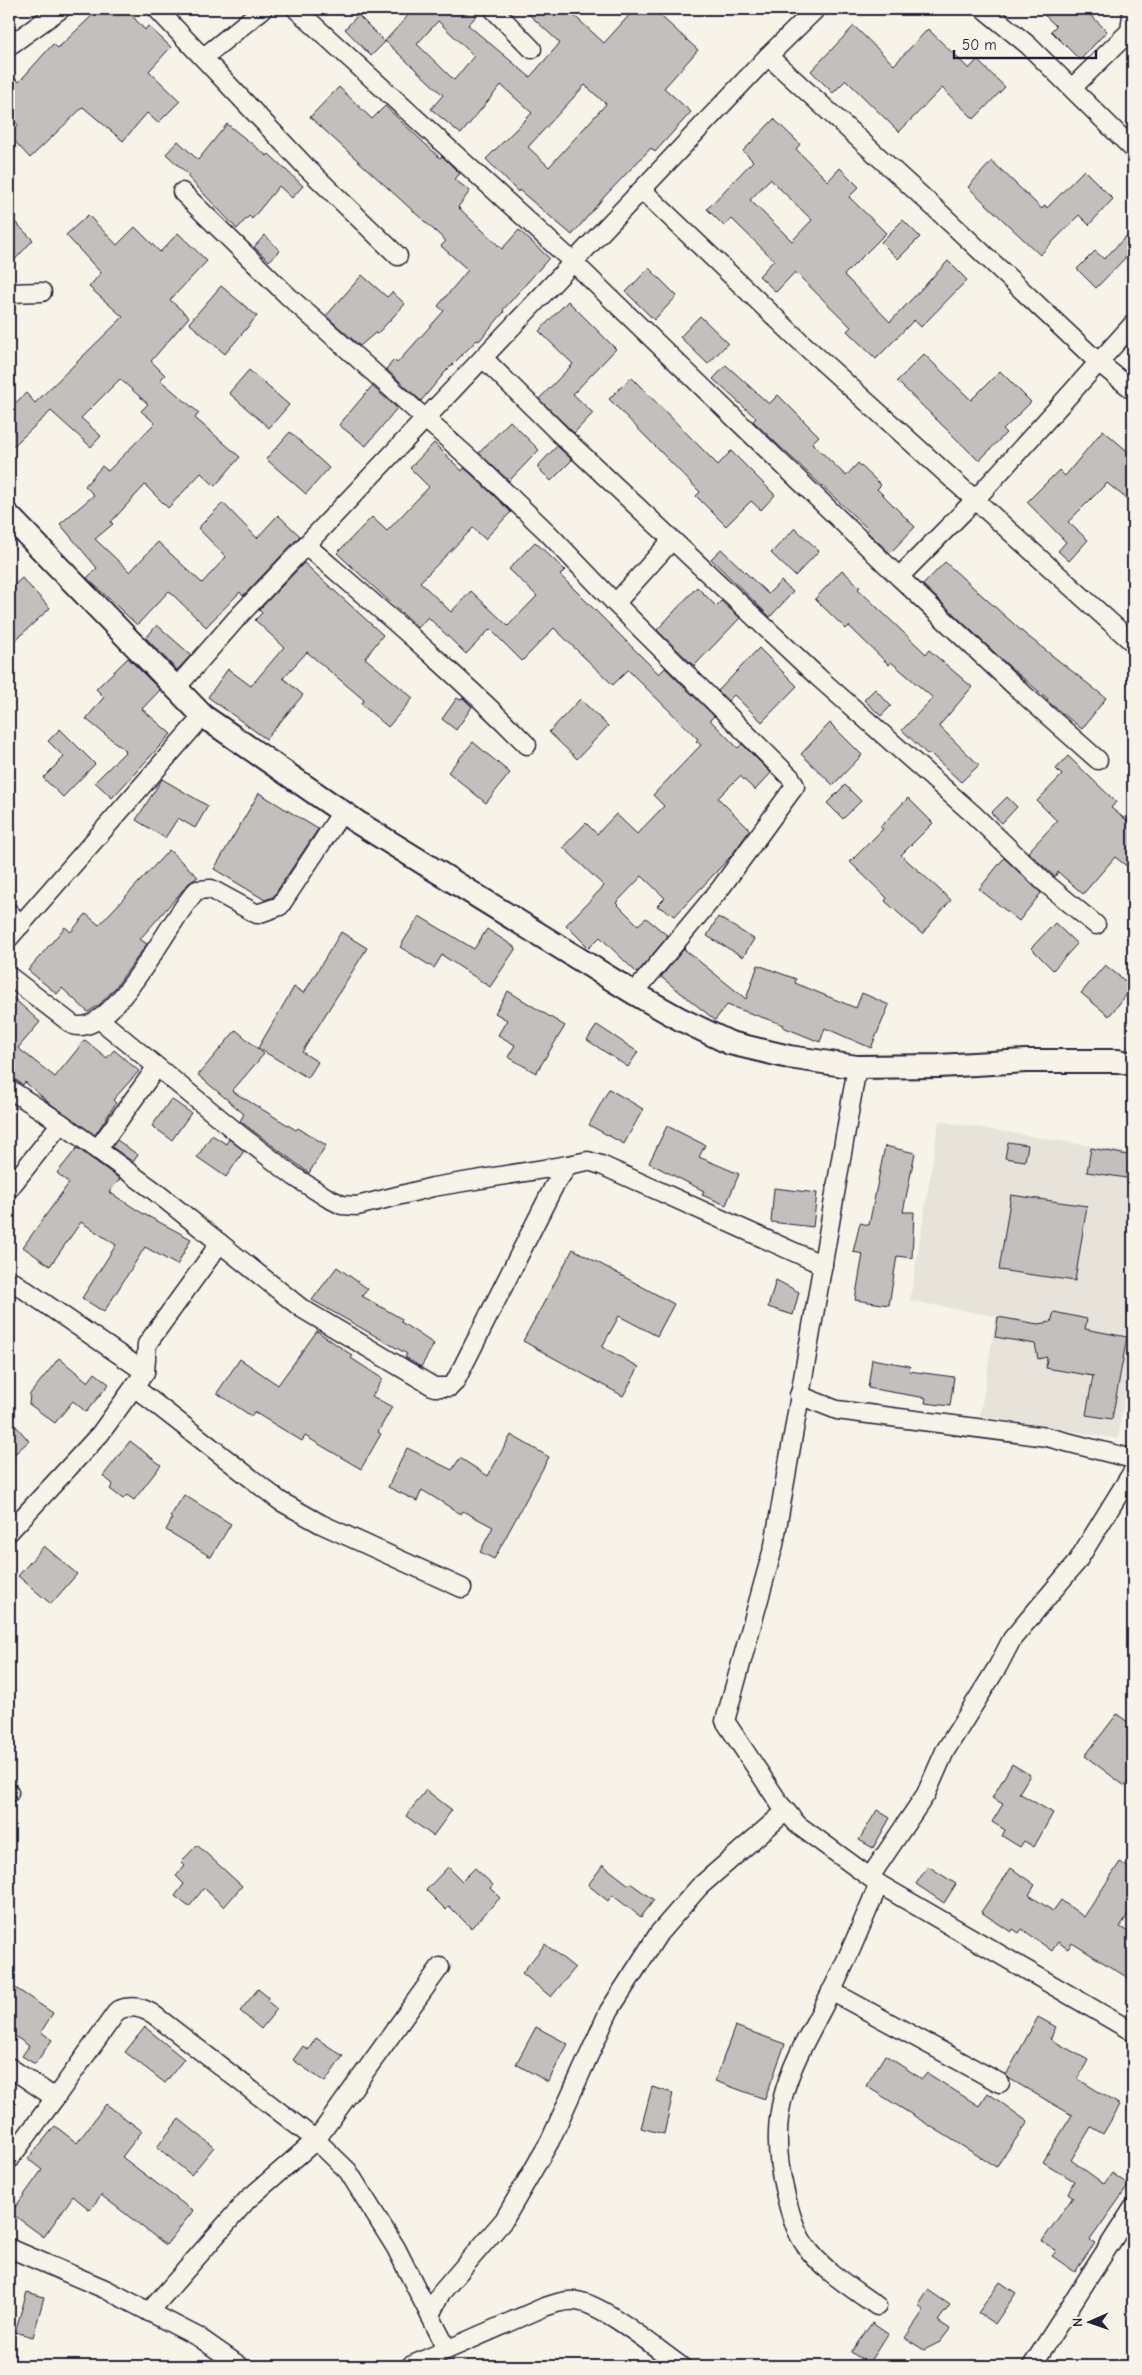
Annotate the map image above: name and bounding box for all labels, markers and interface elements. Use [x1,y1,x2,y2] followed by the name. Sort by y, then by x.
[954,28,1097,60] scale bar
[962,36,997,54] text: 50 m
[1064,2298,1114,2348] north arrow
[1069,2318,1086,2327] text: N

